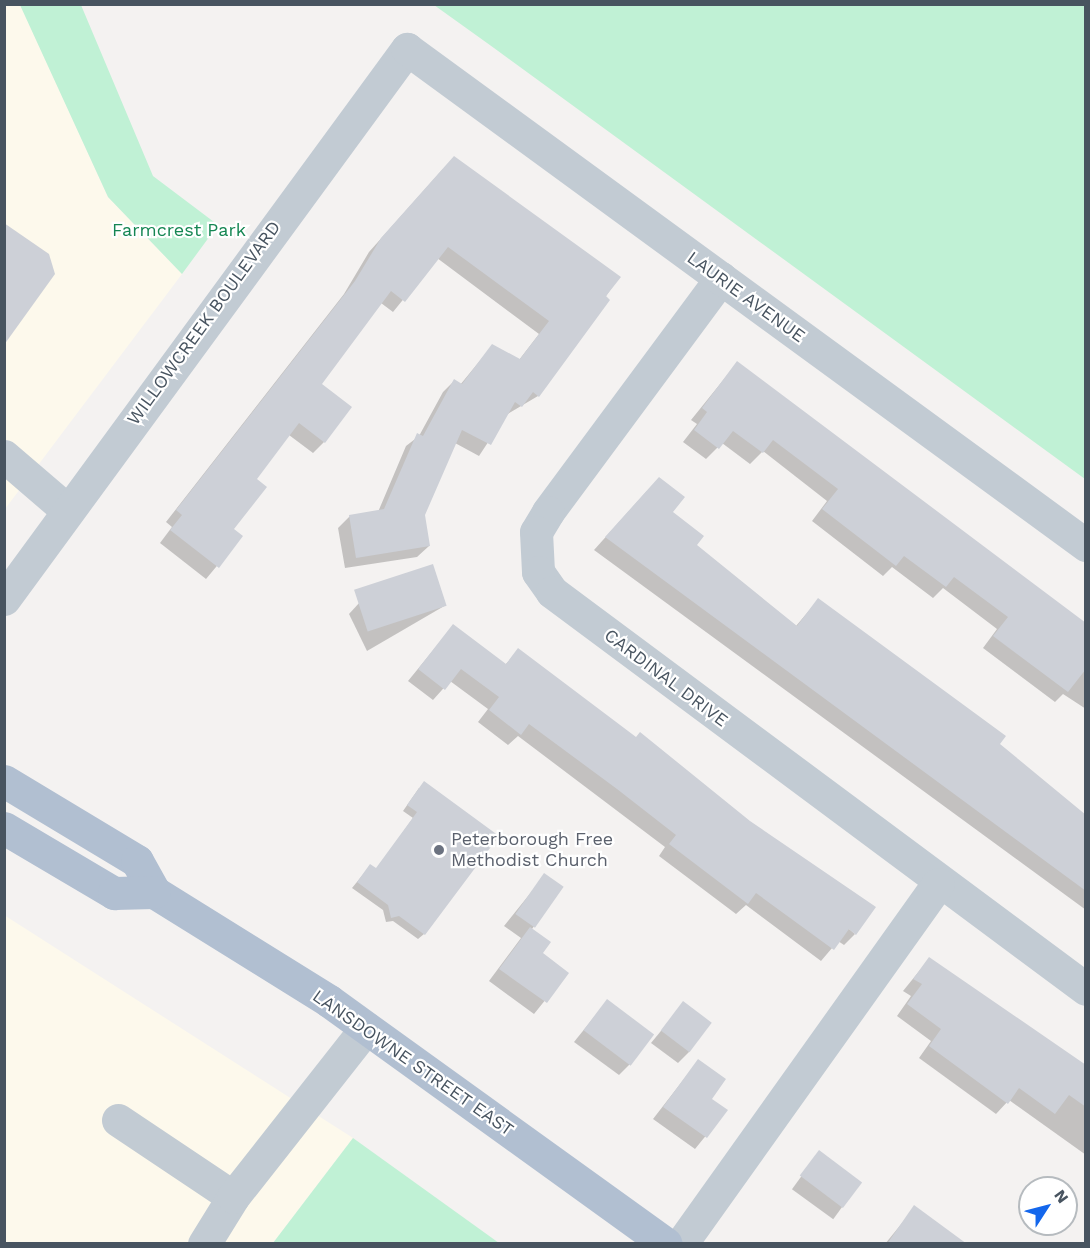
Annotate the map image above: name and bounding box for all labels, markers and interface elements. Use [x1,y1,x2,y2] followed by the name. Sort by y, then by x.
[123,217,285,429] street label: WILLOWCREEK BOULEVARD
[112,219,246,241] park label: Farmcrest Park
[682,247,810,347] street label: LAURIE AVENUE
[600,624,732,732] street label: CARDINAL DRIVE
[451,829,613,872] place label: Peterborough Free Methodist Church
[432,843,446,857] marker: Peterborough Free Methodist Church
[308,985,518,1141] street label: LANSDOWNE STREET EAST
[1018,1176,1078,1236] north arrow
[1050,1186,1073,1207] text: N

